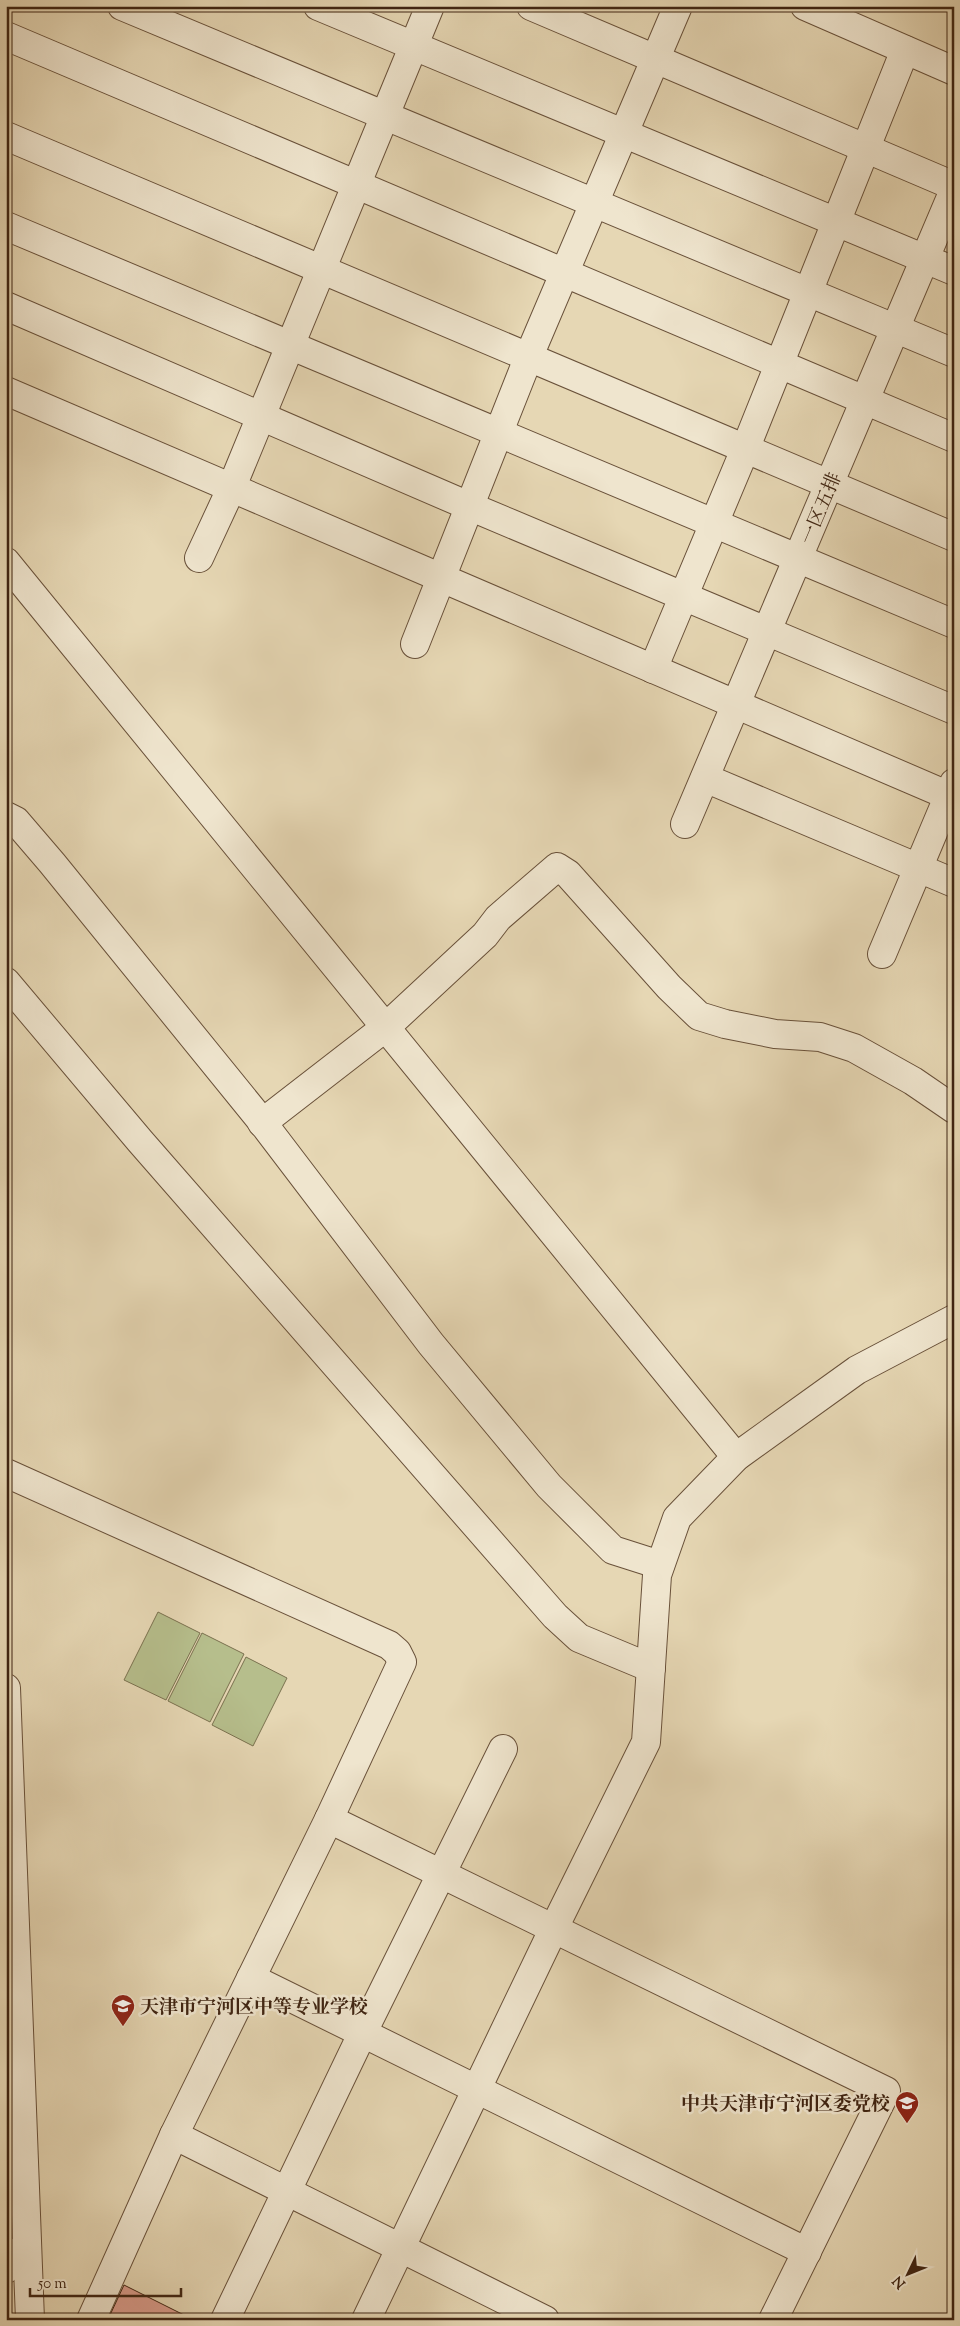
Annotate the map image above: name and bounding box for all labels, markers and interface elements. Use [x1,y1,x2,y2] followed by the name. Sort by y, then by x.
[795,469,850,549] street label: 一区五排
[110,1993,136,2027] school or university icon: 天津市宁河区中等专业学校
[140,1995,368,2022] place label: 天津市宁河区中等专业学校
[894,2090,920,2124] school or university icon: 中共天津市宁河区委党校
[681,2092,890,2119] place label: 中共天津市宁河区委党校
[882,2248,932,2298] north arrow
[30,2266,181,2298] scale bar
[889,2271,911,2292] text: N
[37,2274,67,2295] text: 50 m

